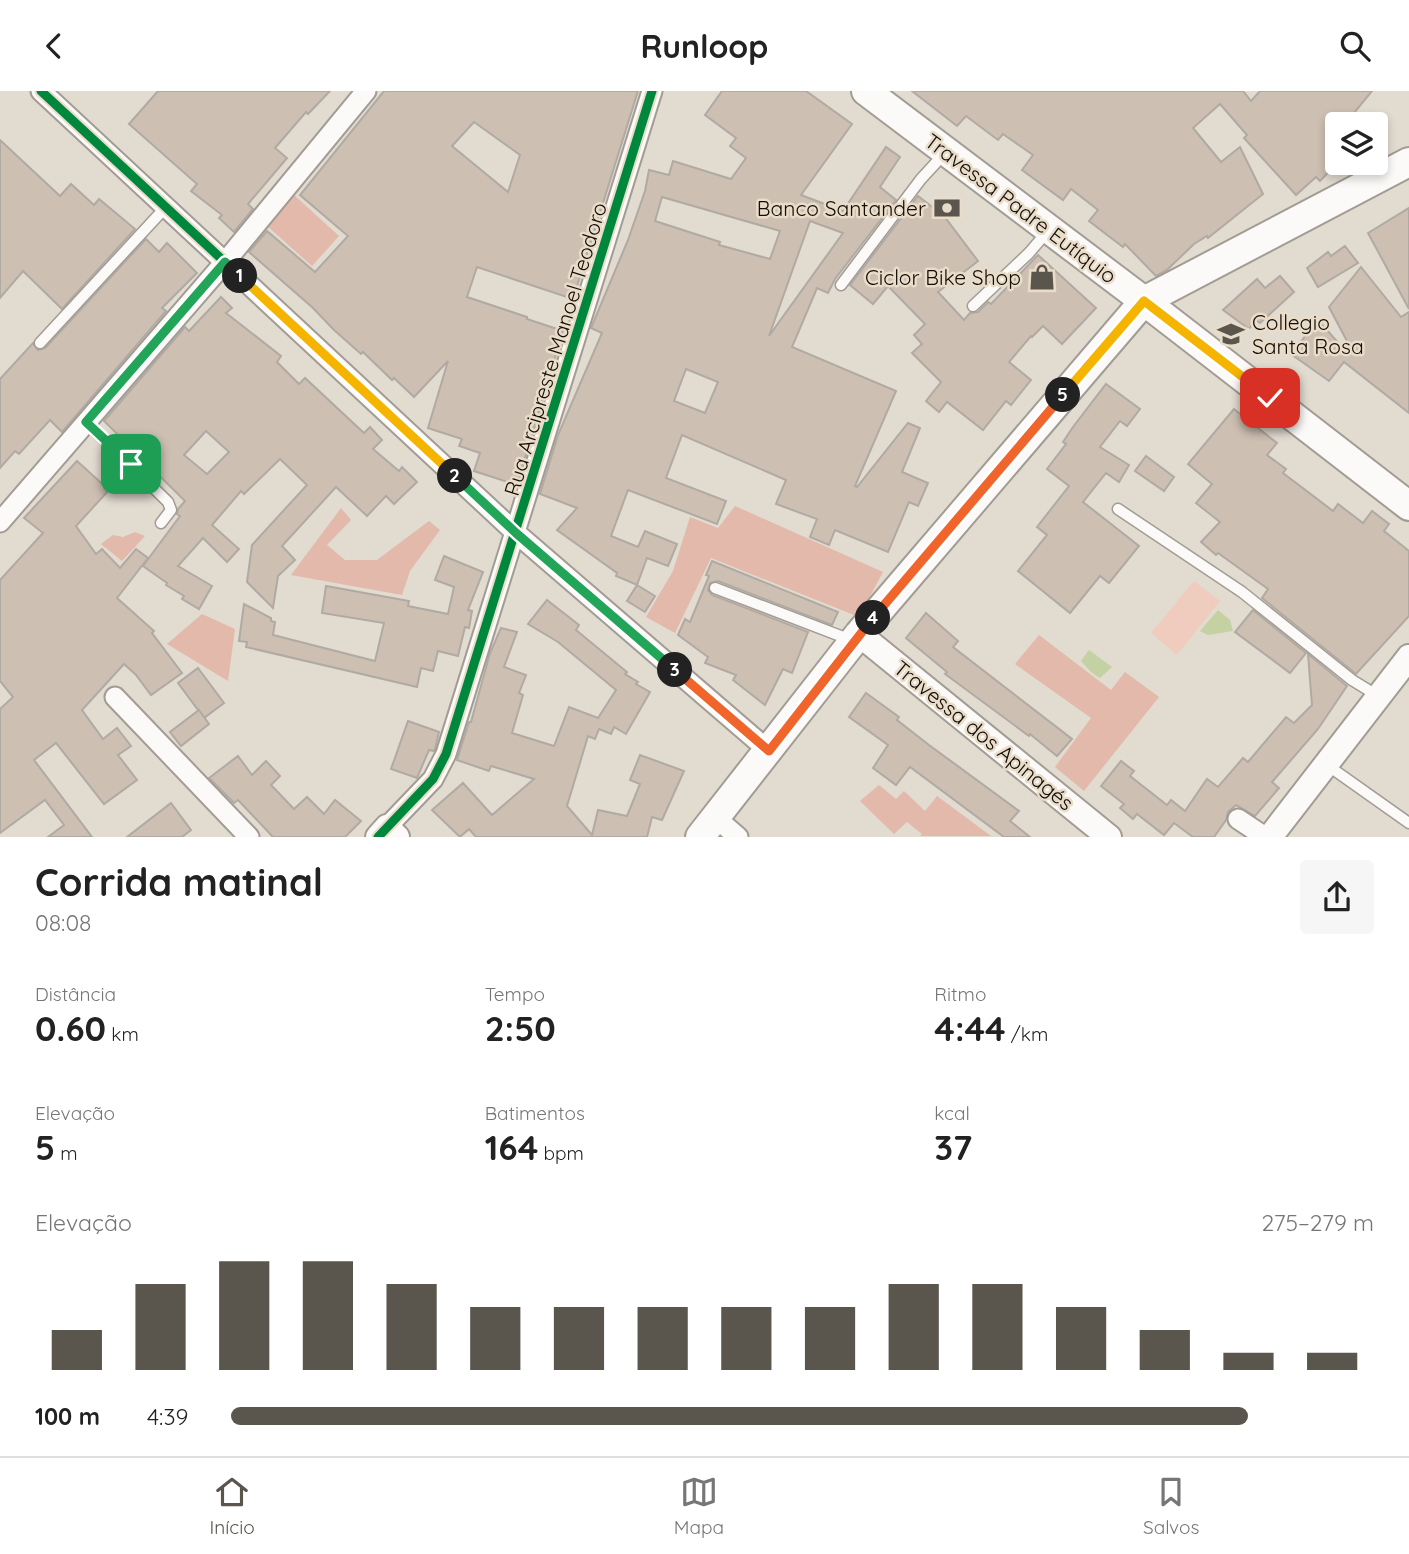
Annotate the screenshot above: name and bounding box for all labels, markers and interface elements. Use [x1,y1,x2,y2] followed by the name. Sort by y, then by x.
[641,26,768,66] text: Runloop
[35,27,73,65] icon: back
[1336,27,1374,65] icon: search
[1325,112,1388,175] map controls
[1325,112,1388,175] button: layers
[920,127,1122,289] street label: Travessa Padre Eutíquio
[932,193,962,223] bank icon: Banco Santander
[757,195,926,221] place label: Banco Santander
[498,199,612,499] street label: Rua Arcipreste Manoel Teodoro
[222,259,258,293] pin: 1
[1027,262,1057,292] shop icon: Ciclor Bike Shop
[236,263,243,287] text: 1
[865,264,1021,290] place label: Ciclor Bike Shop
[1252,309,1364,359] place label: Collegio Santa Rosa
[1216,319,1246,349] school or university icon: Collegio Santa Rosa
[1240,368,1300,428] pin
[1046,377,1080,413] pin: 5
[1251,379,1289,417] icon: check
[1057,382,1068,406] text: 5
[101,434,161,494] pin
[112,445,150,483] icon: arrive
[438,459,472,493] pin: 2
[449,463,460,487] text: 2
[856,601,890,635] pin: 4
[867,605,878,629] text: 4
[658,653,692,687] pin: 3
[889,654,1079,816] street label: Travessa dos Apinagés
[669,657,680,681] text: 3
[35,858,323,906] text: Corrida matinal
[1300,860,1374,934] button: share
[35,908,92,937] text: 08:08
[35,982,116,1006] text: Distância
[485,982,545,1006] text: Tempo
[934,982,986,1006] text: Ritmo
[35,1006,106,1050] text: 0.60
[485,1006,556,1050] text: 2:50
[934,1006,1006,1050] text: 4:44
[106,1022,139,1046] text: km
[1006,1022,1048,1046] text: /km
[35,1101,115,1125] text: Elevação
[485,1101,585,1125] text: Batimentos
[934,1101,970,1125] text: kcal
[35,1125,55,1169] text: 5
[485,1125,538,1169] text: 164
[934,1125,972,1169] text: 37
[55,1141,78,1165] text: m
[538,1141,584,1165] text: bpm
[35,1208,132,1237] text: Elevação
[1261,1208,1374,1237] text: 275–279 m
[35,1402,100,1431] text: 100 m
[147,1402,188,1431] text: 4:39
[210,1473,255,1539] tab: Início
[674,1473,724,1539] tab: Mapa
[1143,1473,1199,1539] tab: Salvos

